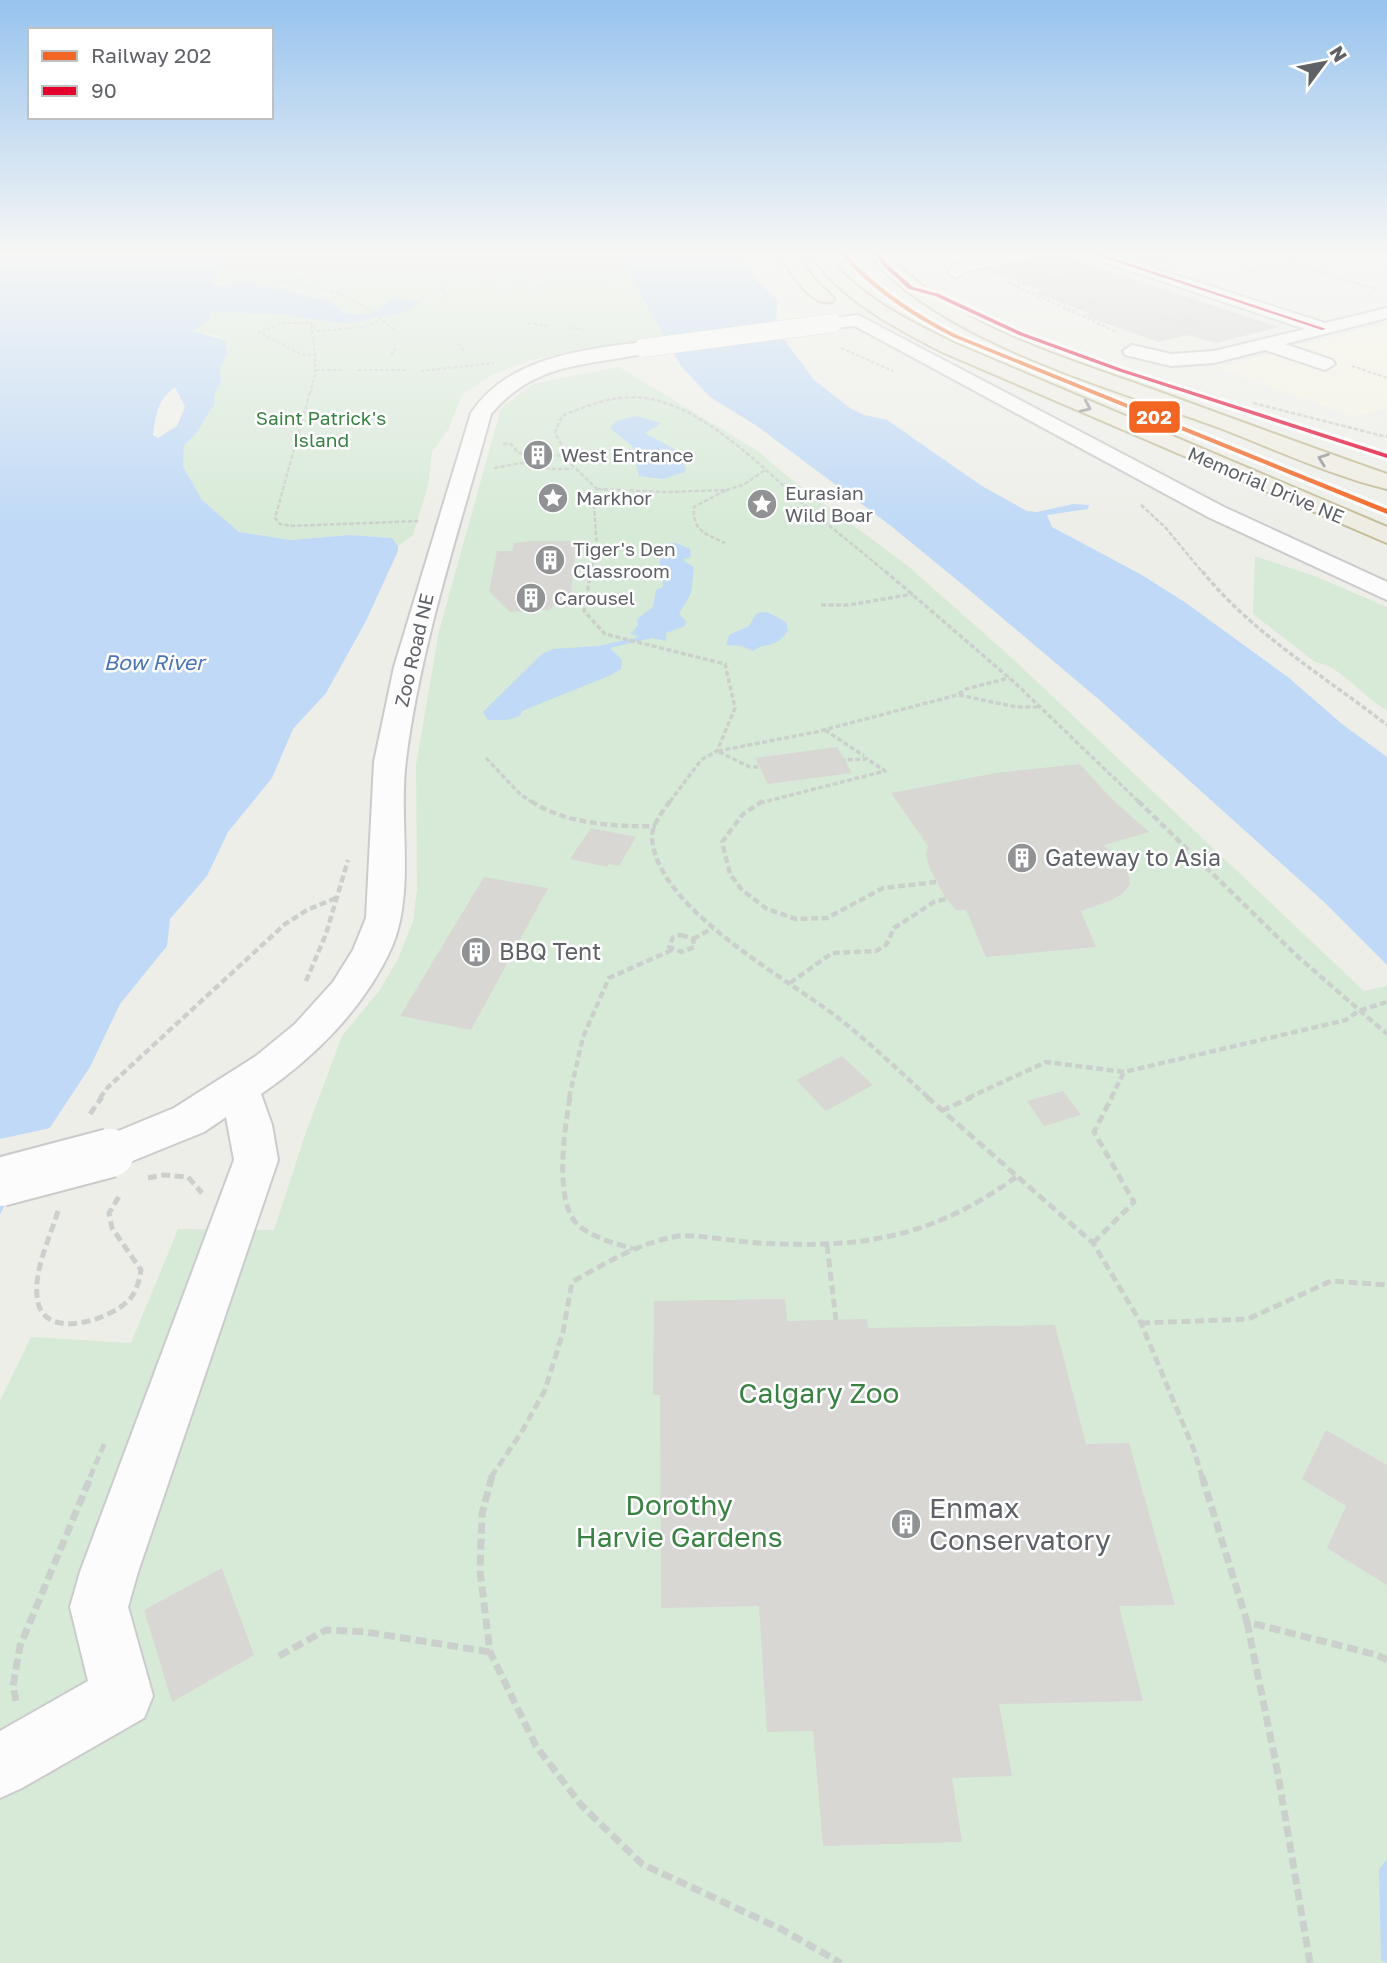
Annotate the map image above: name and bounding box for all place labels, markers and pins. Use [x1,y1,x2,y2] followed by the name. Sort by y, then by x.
[521,438,555,472] building icon: West Entrance
[561,443,694,466] place label: West Entrance
[536,481,570,515] place icon: Markhor
[785,481,874,526] place label: Eurasian Wild Boar
[576,486,652,509] place label: Markhor
[745,487,779,521] place icon: Eurasian Wild Boar
[573,537,676,582] place label: Tiger's Den Classroom
[533,543,567,577] building icon: Tiger's Den Classroom
[514,581,548,615] building icon: Carousel
[554,586,635,609] place label: Carousel
[1005,841,1039,875] building icon: Gateway to Asia
[1045,843,1221,871] place label: Gateway to Asia
[459,935,493,969] building icon: BBQ Tent
[499,937,601,965] place label: BBQ Tent
[929,1491,1111,1556] place label: Enmax Conservatory
[889,1507,923,1541] building icon: Enmax Conservatory

